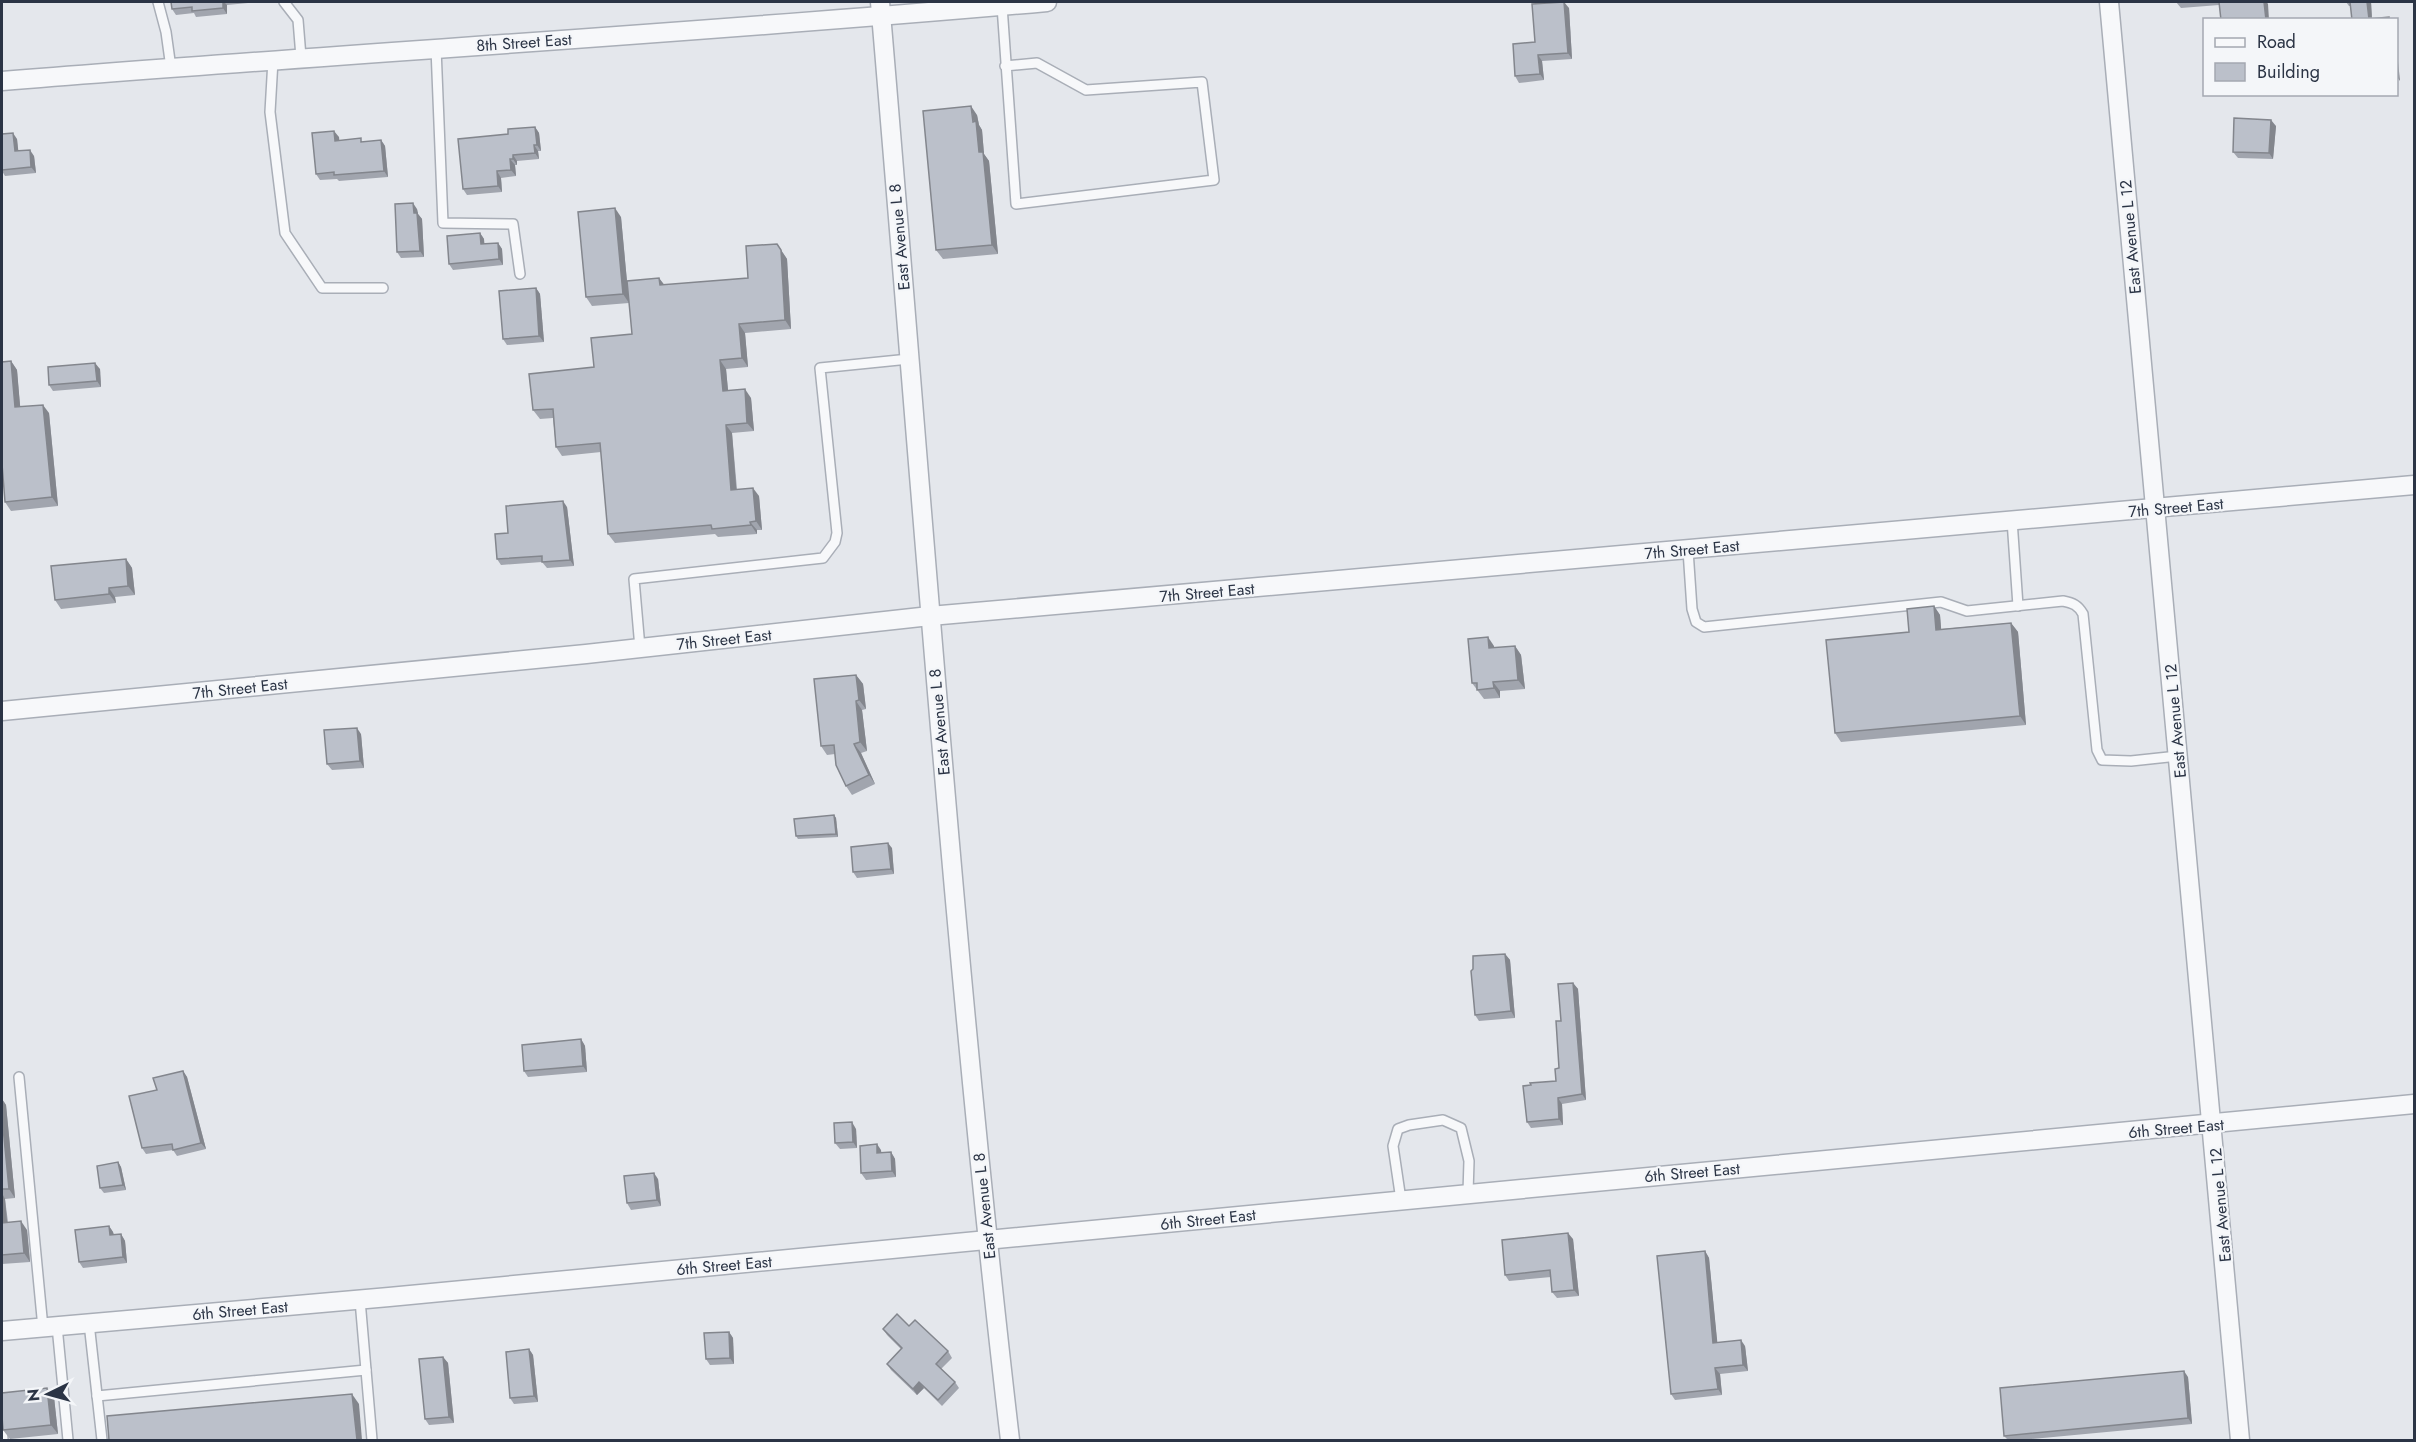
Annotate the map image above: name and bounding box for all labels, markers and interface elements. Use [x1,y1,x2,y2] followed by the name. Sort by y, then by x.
[2203,18,2398,96] legend
[476,28,573,57] street label: 8th Street East
[2257,29,2296,55] text: Road
[2257,59,2320,85] text: Building
[2114,179,2147,295] street label: East Avenue L 12
[883,183,916,291] street label: East Avenue L 8
[2128,492,2225,523] street label: 7th Street East
[1644,534,1741,565] street label: 7th Street East
[1159,577,1256,608] street label: 7th Street East
[676,623,773,656] street label: 7th Street East
[2159,663,2192,779] street label: East Avenue L 12
[923,668,956,776] street label: East Avenue L 8
[192,672,289,705] street label: 7th Street East
[2127,1113,2225,1144] street label: 6th Street East
[2204,1147,2237,1263] street label: East Avenue L 12
[967,1152,1002,1260] street label: East Avenue L 8
[1643,1157,1741,1188] street label: 6th Street East
[1159,1203,1257,1236] street label: 6th Street East
[675,1250,773,1281] street label: 6th Street East
[191,1295,289,1326] street label: 6th Street East
[18,1364,78,1424] north arrow
[22,1388,46,1403] text: N

